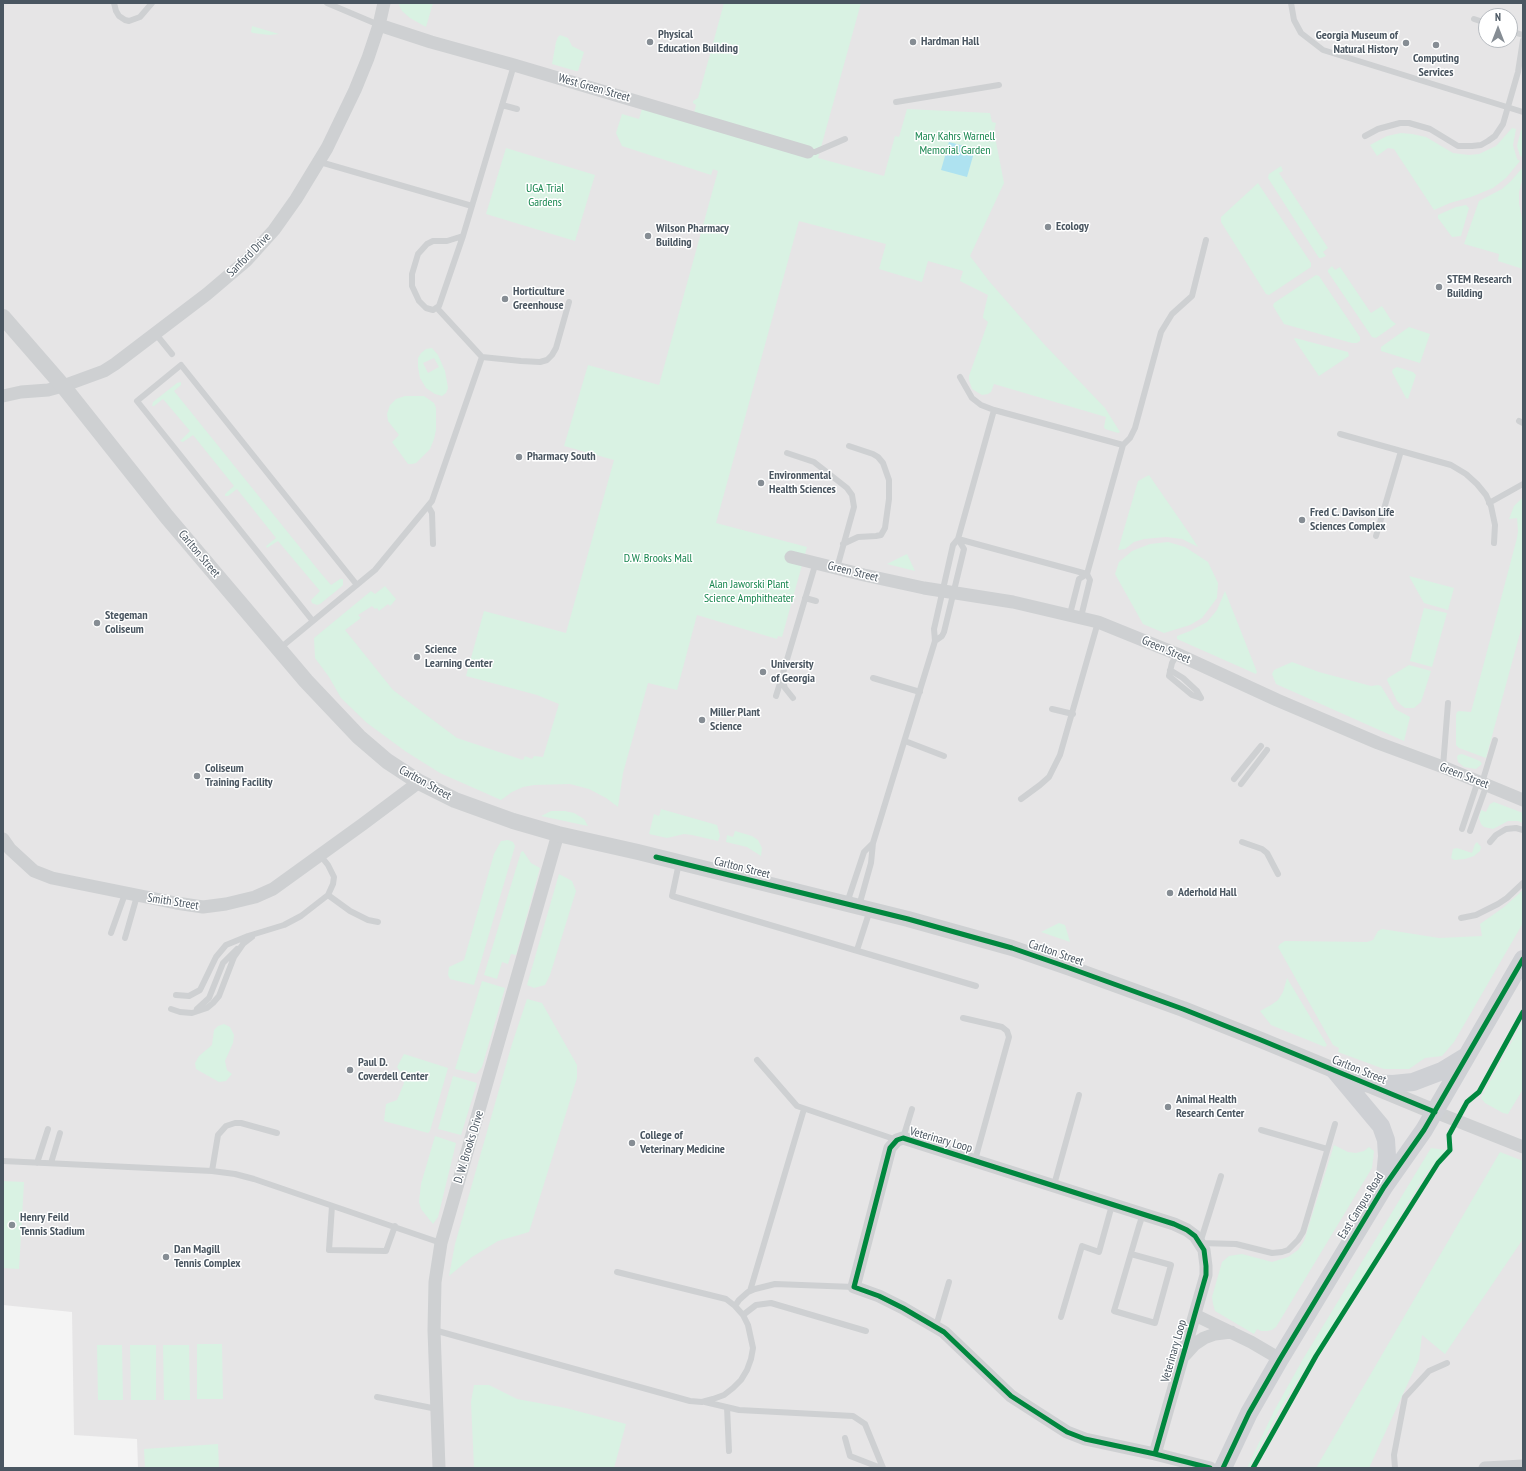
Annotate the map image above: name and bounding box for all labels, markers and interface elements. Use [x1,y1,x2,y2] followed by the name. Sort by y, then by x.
[1478,8,1518,48] north arrow
[1495,10,1501,24] text: N
[658,28,738,56] place label: Physical Education Building
[1316,29,1398,57] place label: Georgia Museum of Natural History
[921,35,979,49] place label: Hardman Hall
[645,37,655,47] marker: Physical Education Building
[908,37,918,47] marker: Hardman Hall
[1401,38,1411,48] marker: Georgia Museum of Natural History
[1431,40,1441,50] marker: Computing Services
[1413,52,1459,80] place label: Computing Services
[556,71,632,105] street label: West Green Street
[915,130,995,158] park label: Mary Kahrs Warnell Memorial Garden
[526,182,564,210] park label: UGA Trial Gardens
[1056,220,1089,234] place label: Ecology
[656,222,729,250] place label: Wilson Pharmacy Building
[1043,222,1053,232] marker: Ecology
[224,230,274,280] street label: Sanford Drive
[643,231,653,241] marker: Wilson Pharmacy Building
[1447,273,1512,301] place label: STEM Research Building
[1434,282,1444,292] marker: STEM Research Building
[513,285,565,313] place label: Horticulture Greenhouse
[500,294,510,304] marker: Horticulture Greenhouse
[527,450,596,464] place label: Pharmacy South
[514,452,524,462] marker: Pharmacy South
[769,469,836,497] place label: Environmental Health Sciences
[756,478,766,488] marker: Environmental Health Sciences
[1310,506,1394,534] place label: Fred C. Davison Life Sciences Complex
[1297,515,1307,525] marker: Fred C. Davison Life Sciences Complex
[175,527,223,581] street label: Carlton Street
[624,552,692,566] park label: D.W. Brooks Mall
[826,559,880,585] street label: Green Street
[704,578,794,606] park label: Alan Jaworski Plant Science Amphitheater
[105,609,148,637] place label: Stegeman Coliseum
[92,618,102,628] marker: Stegeman Coliseum
[1139,633,1193,667] street label: Green Street
[425,643,492,671] place label: Science Learning Center
[412,652,422,662] marker: Science Learning Center
[771,658,815,686] place label: University of Georgia
[758,667,768,677] marker: University of Georgia
[710,706,760,734] place label: Miller Plant Science
[697,715,707,725] marker: Miller Plant Science
[1437,760,1491,792] street label: Green Street
[205,762,273,790] place label: Coliseum Training Facility
[396,763,454,803] street label: Carlton Street
[192,771,202,781] marker: Coliseum Training Facility
[712,854,772,882] street label: Carlton Street
[1178,886,1237,900] place label: Aderhold Hall
[1165,888,1175,898] marker: Aderhold Hall
[146,891,200,913] street label: Smith Street
[1027,937,1085,969] street label: Carlton Street
[1330,1053,1388,1087] street label: Carlton Street
[358,1056,428,1084] place label: Paul D. Coverdell Center
[345,1065,355,1075] marker: Paul D. Coverdell Center
[1176,1093,1244,1121] place label: Animal Health Research Center
[1163,1102,1173,1112] marker: Animal Health Research Center
[451,1109,487,1185] street label: D. W. Brooks Drive
[908,1124,974,1156] street label: Veterinary Loop
[640,1129,725,1157] place label: College of Veterinary Medicine
[627,1138,637,1148] marker: College of Veterinary Medicine
[1335,1170,1387,1242] street label: East Campus Road
[20,1211,85,1239] place label: Henry Feild Tennis Stadium
[7,1220,17,1230] marker: Henry Feild Tennis Stadium
[174,1243,241,1271] place label: Dan Magill Tennis Complex
[161,1252,171,1262] marker: Dan Magill Tennis Complex
[1158,1318,1190,1384] street label: Veterinary Loop

